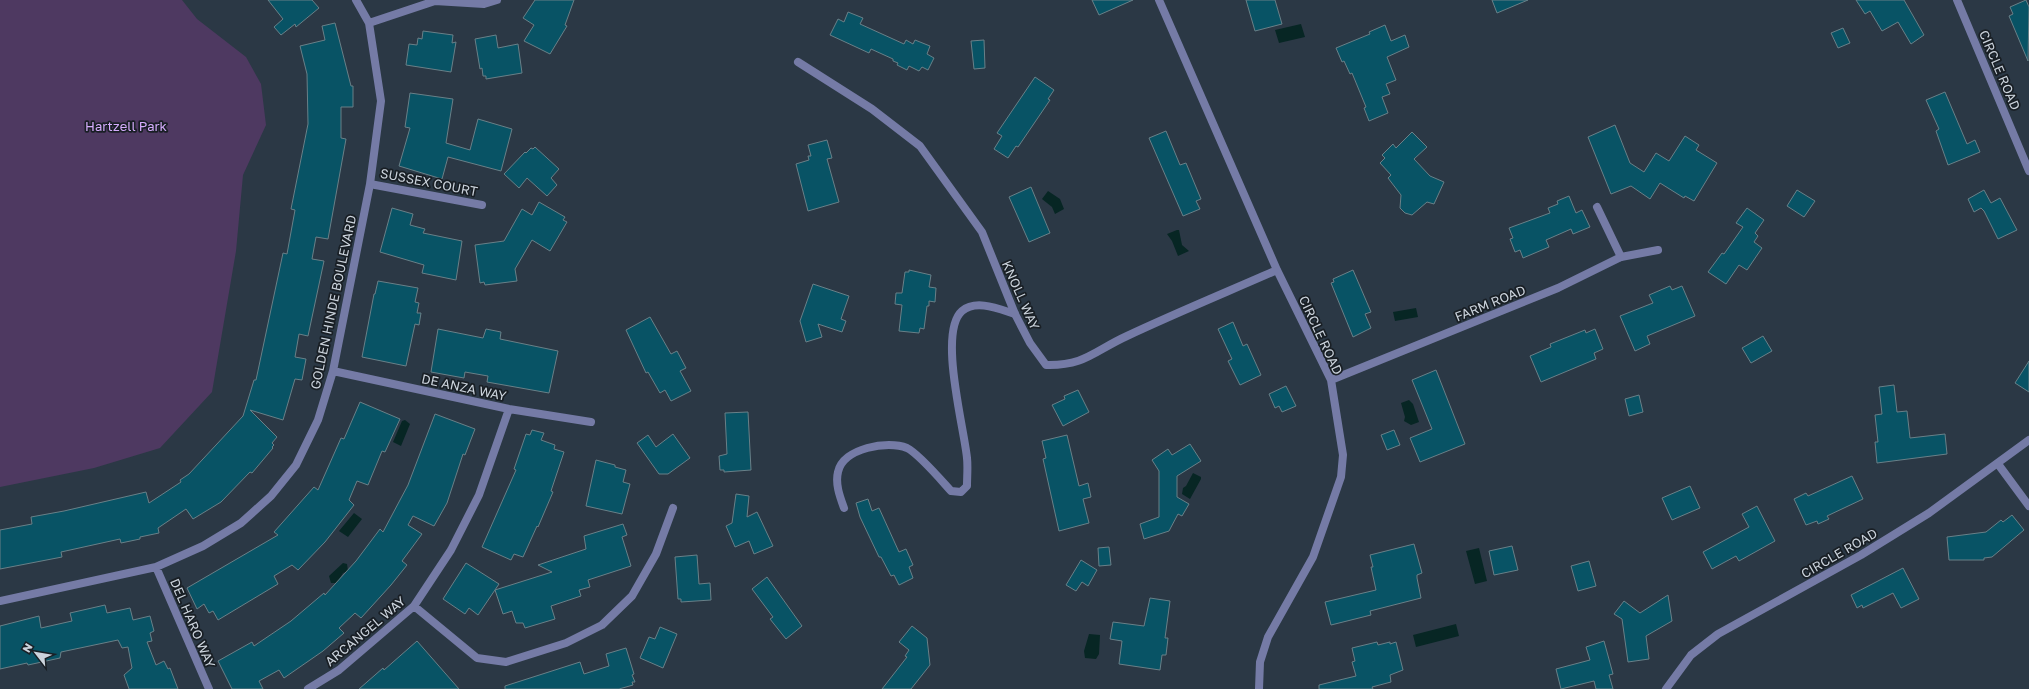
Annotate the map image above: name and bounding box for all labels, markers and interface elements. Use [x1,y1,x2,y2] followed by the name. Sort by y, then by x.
[1976,28,2024,112] street label: CIRCLE ROAD
[85,118,168,134] park label: Hartzell Park
[379,165,479,199] street label: SUSSEX COURT
[307,213,359,391] street label: GOLDEN HINDE BOULEVARD
[999,258,1044,333] street label: KNOLL WAY
[1452,282,1528,324] street label: FARM ROAD
[1296,293,1346,377] street label: CIRCLE ROAD
[420,370,508,404] street label: DE ANZA WAY
[1798,525,1880,581] street label: CIRCLE ROAD
[167,576,219,671] street label: DEL HARO WAY
[322,592,409,669] street label: ARCANGEL WAY
[16,633,56,673] north arrow
[19,641,35,655] text: N

